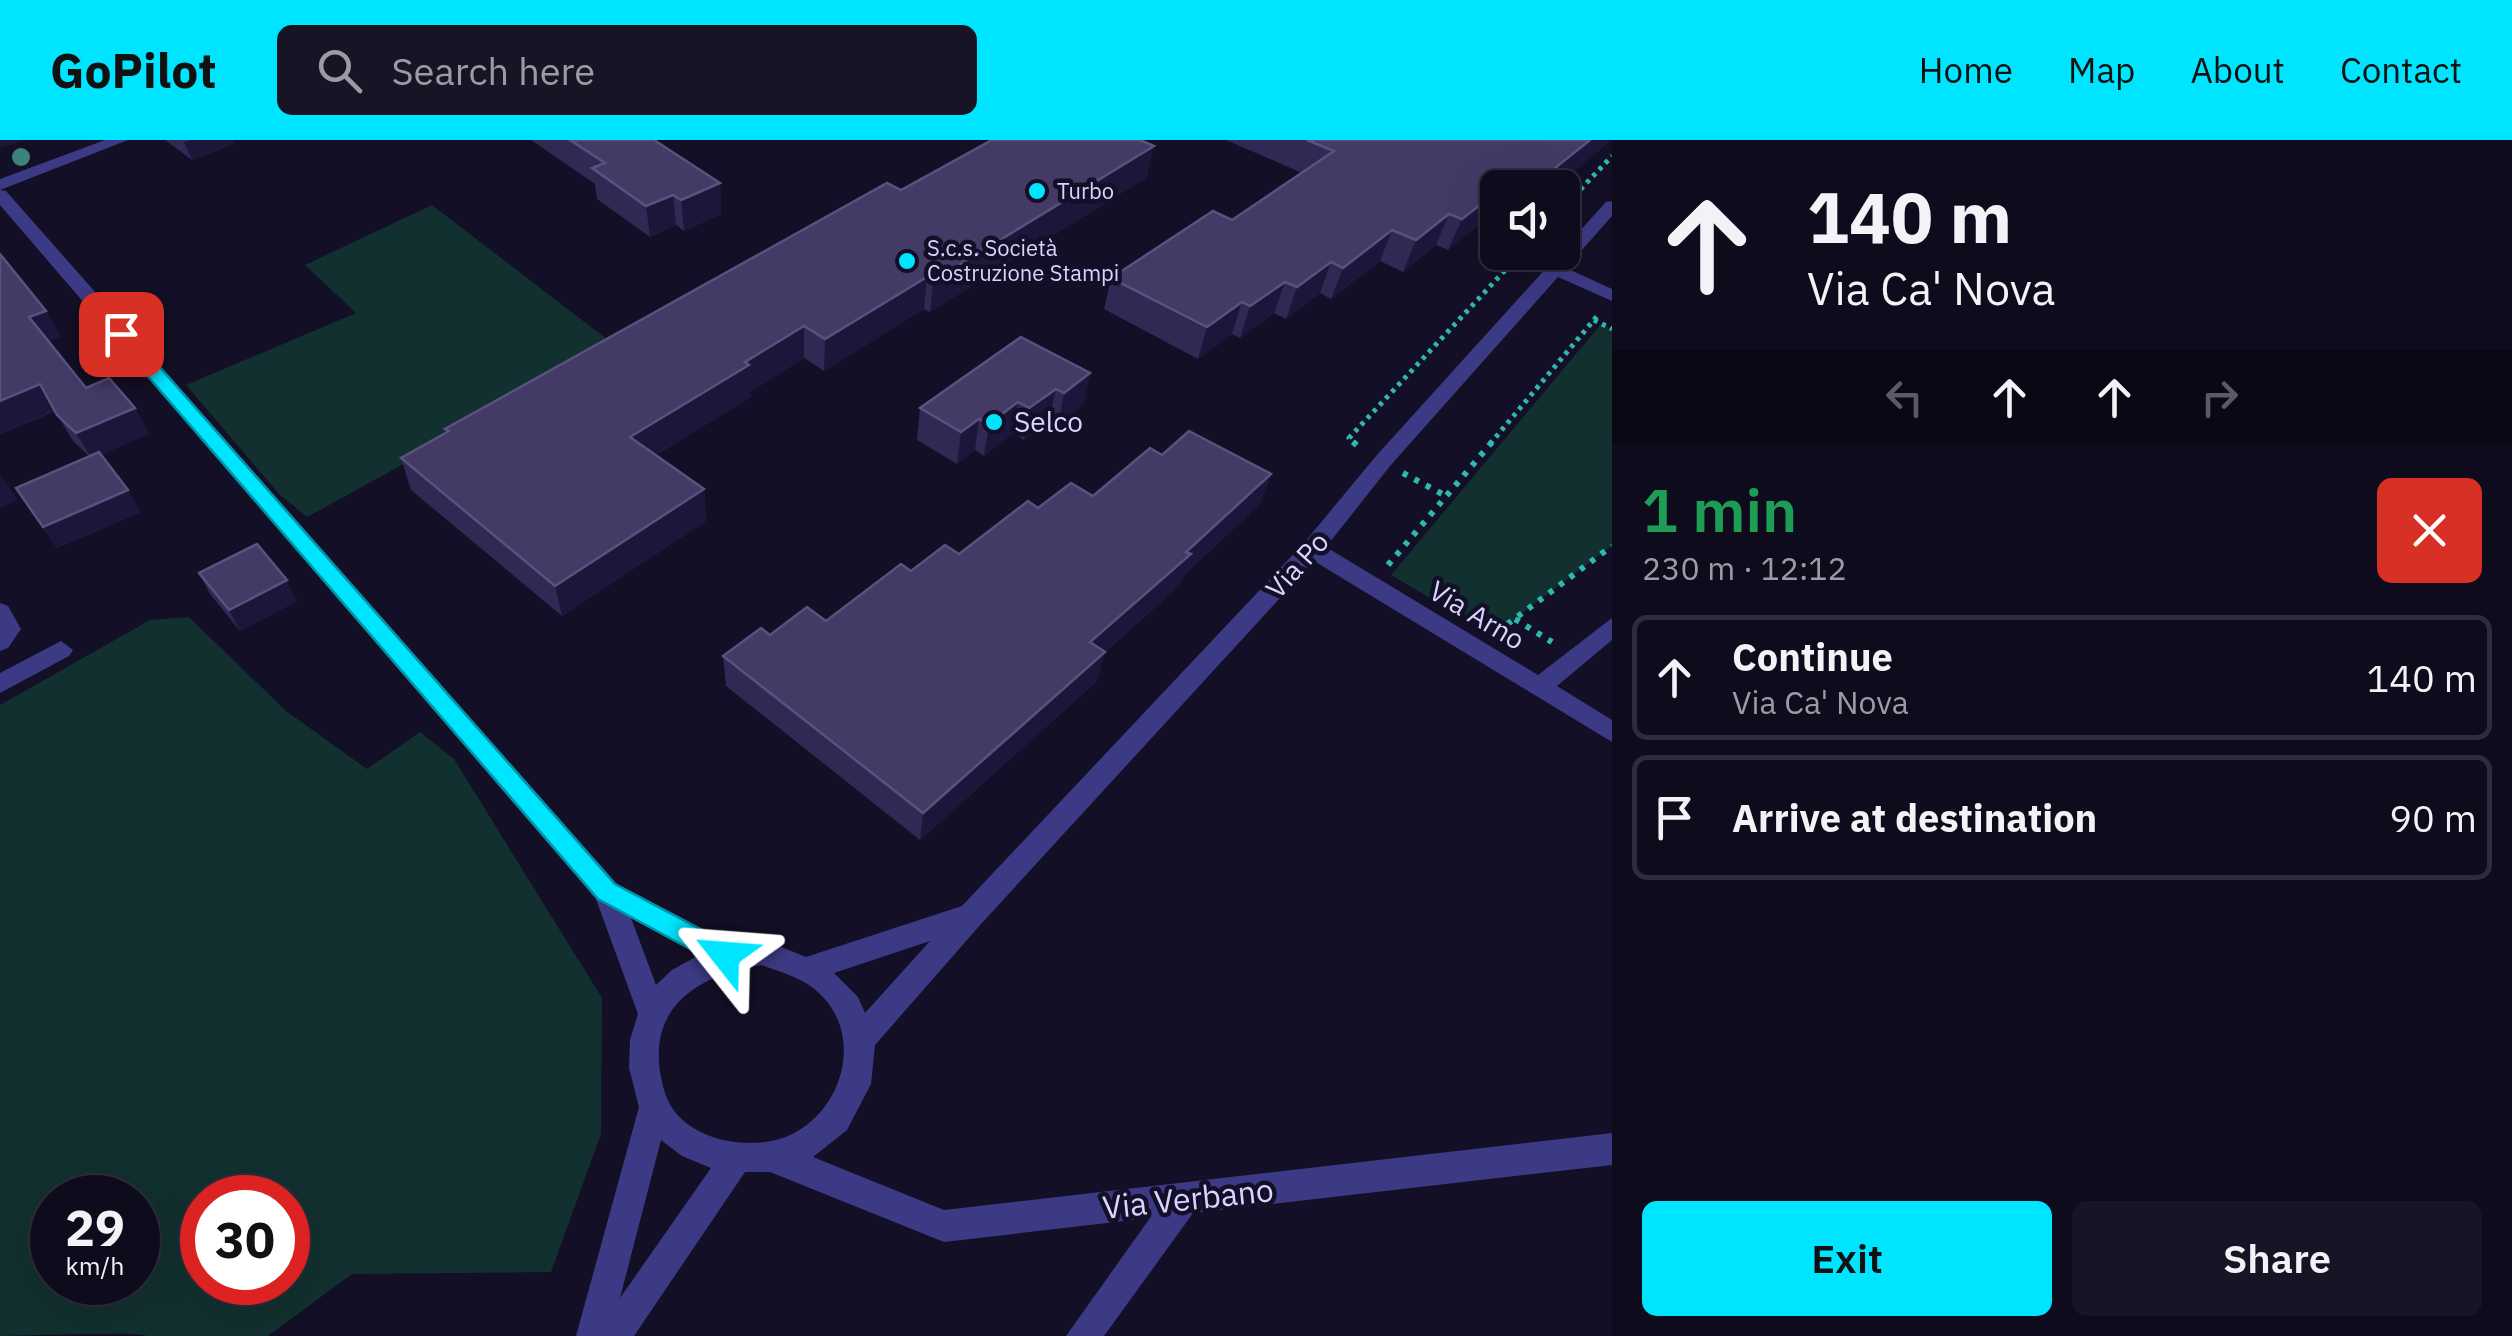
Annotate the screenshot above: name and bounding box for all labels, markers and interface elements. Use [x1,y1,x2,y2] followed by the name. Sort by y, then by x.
[277,25,977,115] search box
[50,39,217,101] text: GoPilot
[312,43,367,98] icon: search
[392,46,595,95] text: Search here
[1919,47,2013,93] text: Home
[2068,47,2135,93] text: Map
[2190,47,2285,93] text: About
[2340,47,2462,93] text: Contact
[1480,170,1580,270] map controls
[1480,170,1580,270] button: sound
[1807,171,2012,262] text: 140 m
[1057,176,1114,205] place label: Turbo
[1026,180,1048,202] marker: Turbo
[1642,180,1772,310] icon: ahead
[927,233,1119,287] place label: S.c.s. Società Costruzione Stampi
[896,250,918,272] marker: S.c.s. Società Costruzione Stampi
[1807,259,2056,317] text: Via Ca' Nova
[79,292,164,377] pin
[94,307,149,362] icon: arrive
[1877,370,1932,425] icon: left
[1982,370,2037,425] icon: ahead
[2087,370,2142,425] icon: ahead
[2192,370,2247,425] icon: right
[1014,403,1083,440] place label: Selco
[983,411,1005,433] marker: Selco
[1642,470,1797,549] text: 1 min
[2377,478,2482,583] button: close
[1257,523,1336,606] street label: Via Po
[1642,547,1847,589] text: 230 m · 12:12
[1423,572,1532,658] street label: Via Arno
[1732,632,1893,681] text: Continue
[1647,650,1702,705] icon: ahead
[2366,653,2477,702] text: 140 m
[1732,681,1909,723] text: Via Ca' Nova
[1647,790,1702,845] icon: arrive
[1732,793,2097,842] text: Arrive at destination
[2389,793,2477,842] text: 90 m
[673,903,777,1007] position arrow
[1100,1168,1275,1228] street label: Via Verbano
[180,1175,310,1305] speed limit sign: 30
[65,1195,125,1260] text: 29
[1642,1201,2052,1316] button: Exit
[2072,1201,2482,1316] button: Share
[66,1249,124,1282] text: km/h

